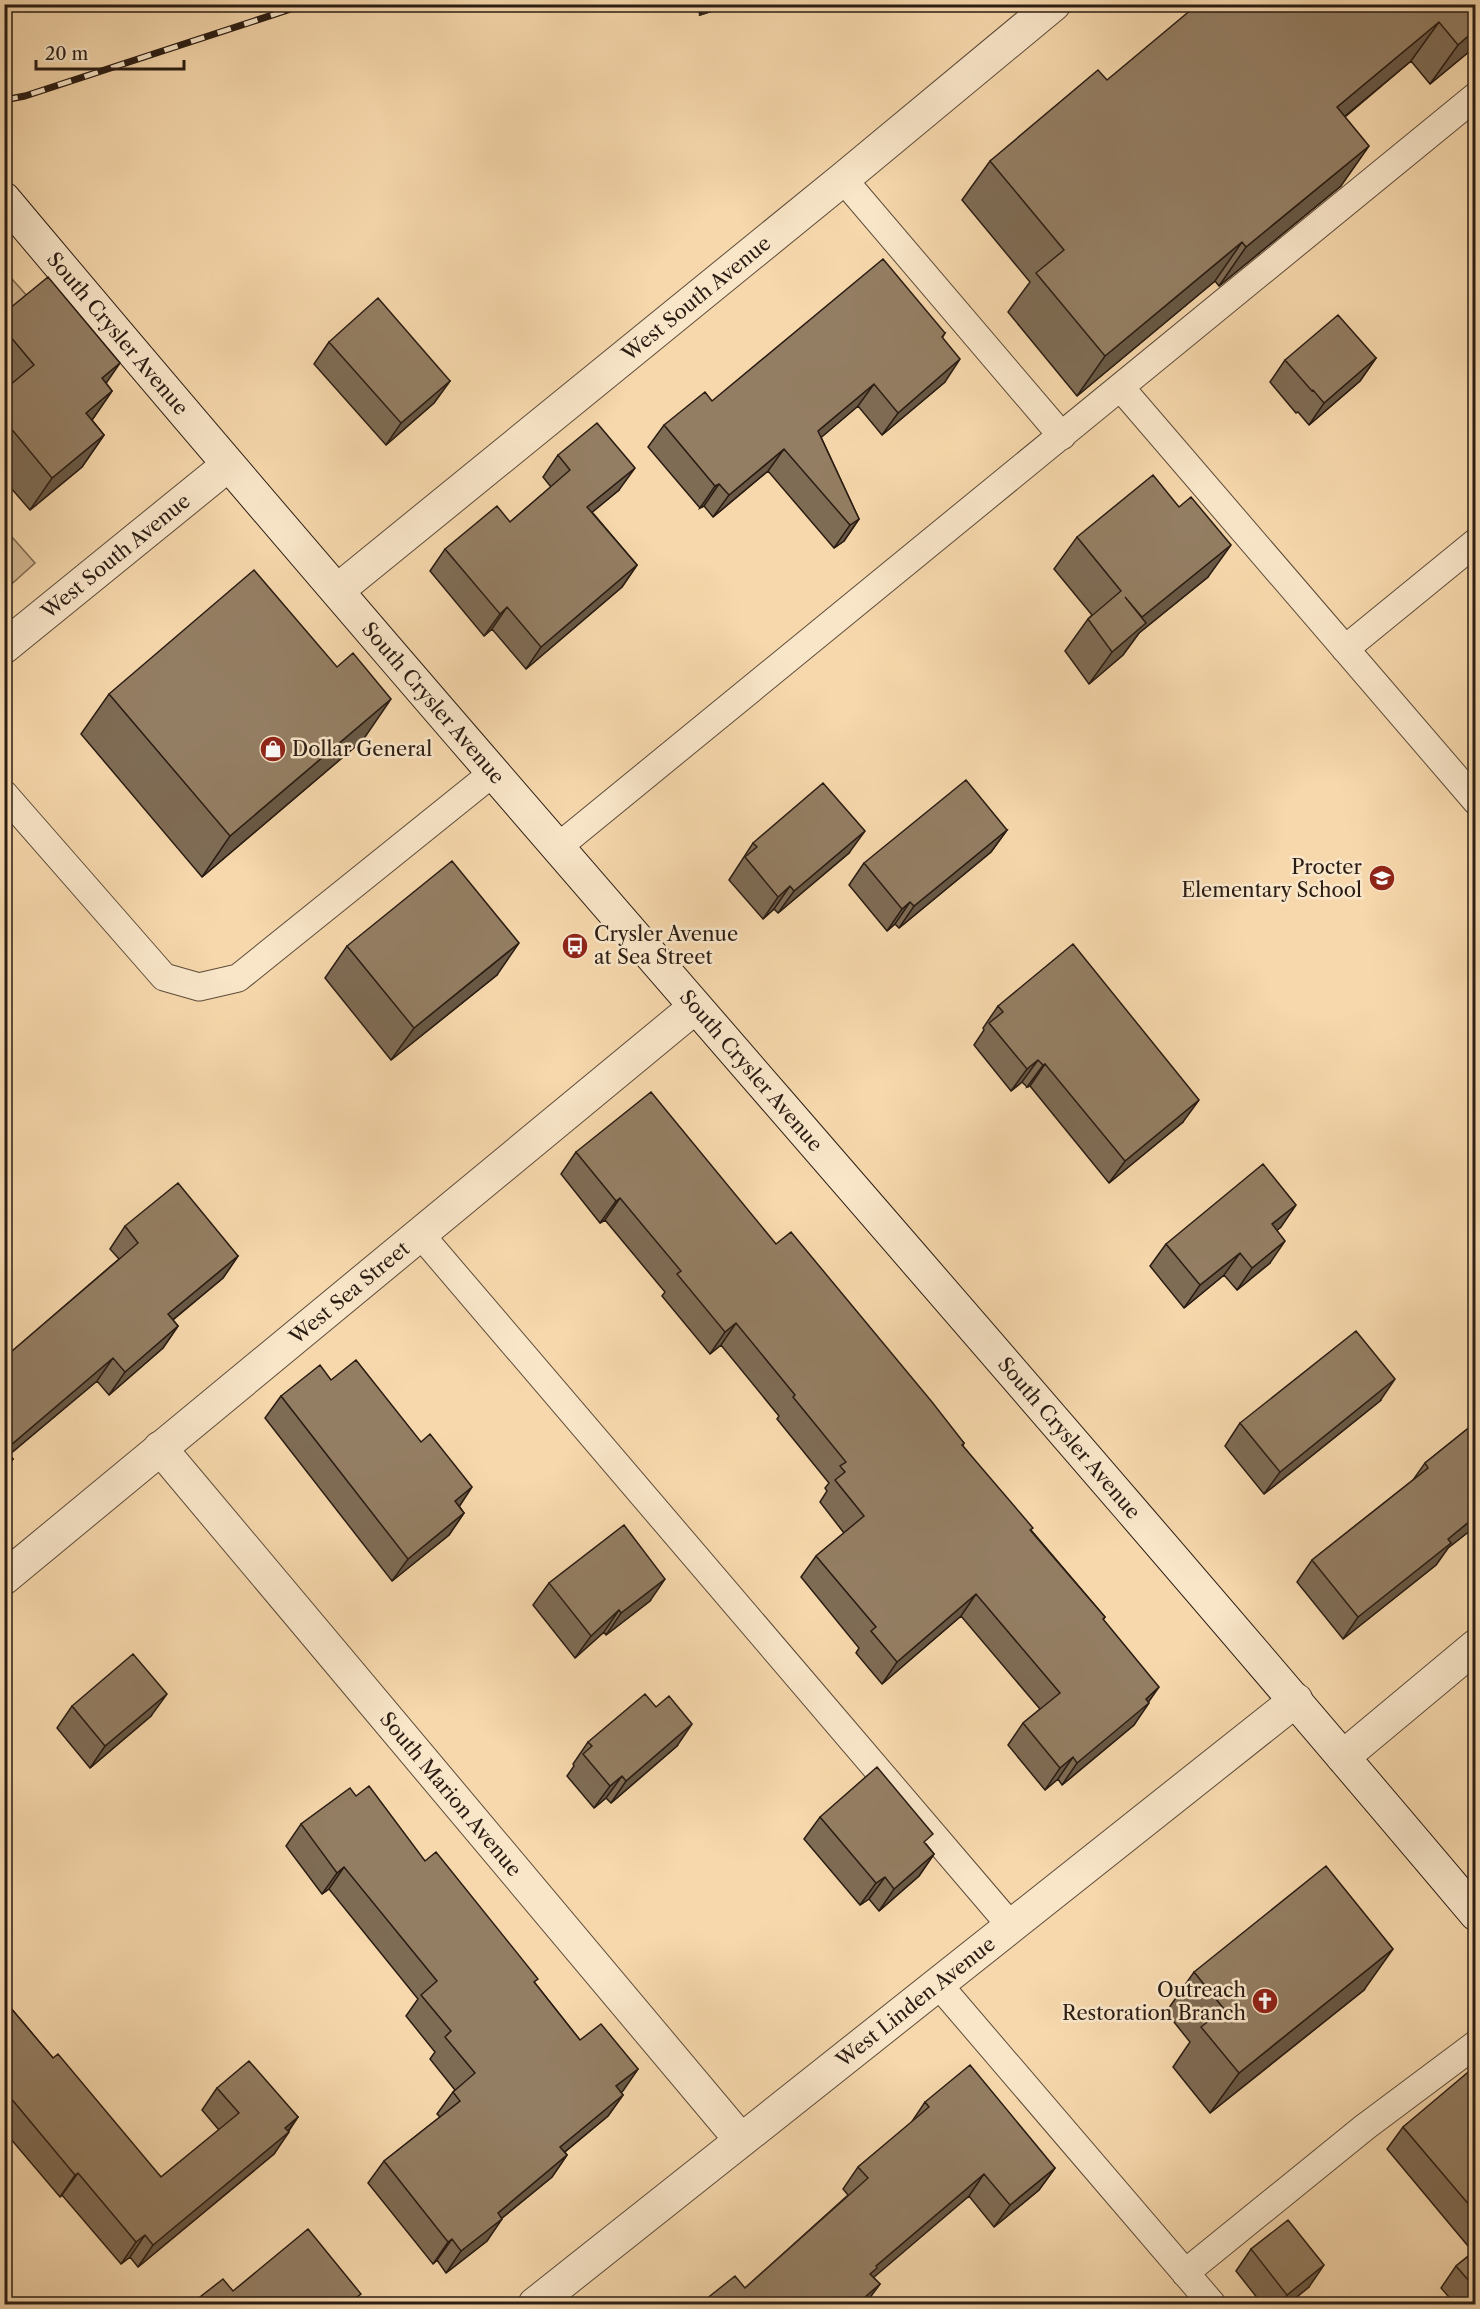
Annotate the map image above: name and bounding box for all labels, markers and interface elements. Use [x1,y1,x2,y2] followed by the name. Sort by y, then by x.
[36,33,184,71] scale bar
[45,43,89,65] text: 20 m
[617,231,775,366] street label: West South Avenue
[42,247,193,420] street label: South Crysler Avenue
[36,489,195,624] street label: West South Avenue
[357,617,509,789] street label: South Crysler Avenue
[258,734,288,764] shop icon: Dollar General
[292,737,432,761] place label: Dollar General
[1181,855,1363,902] place label: Procter Elementary School
[1367,863,1397,893] school or university icon: Procter Elementary School
[594,922,738,969] place label: Crysler Avenue at Sea Street
[560,931,590,961] bus stop icon: Crysler Avenue at Sea Street
[675,985,828,1156] street label: South Crysler Avenue
[284,1236,414,1350] street label: West Sea Street
[993,1352,1145,1524] street label: South Crysler Avenue
[375,1707,526,1881] street label: South Marion Avenue
[831,1932,1000,2073] street label: West Linden Avenue
[1062,1978,1246,2025] place label: Outreach Restoration Branch
[1250,1986,1280,2016] church icon: Outreach Restoration Branch

